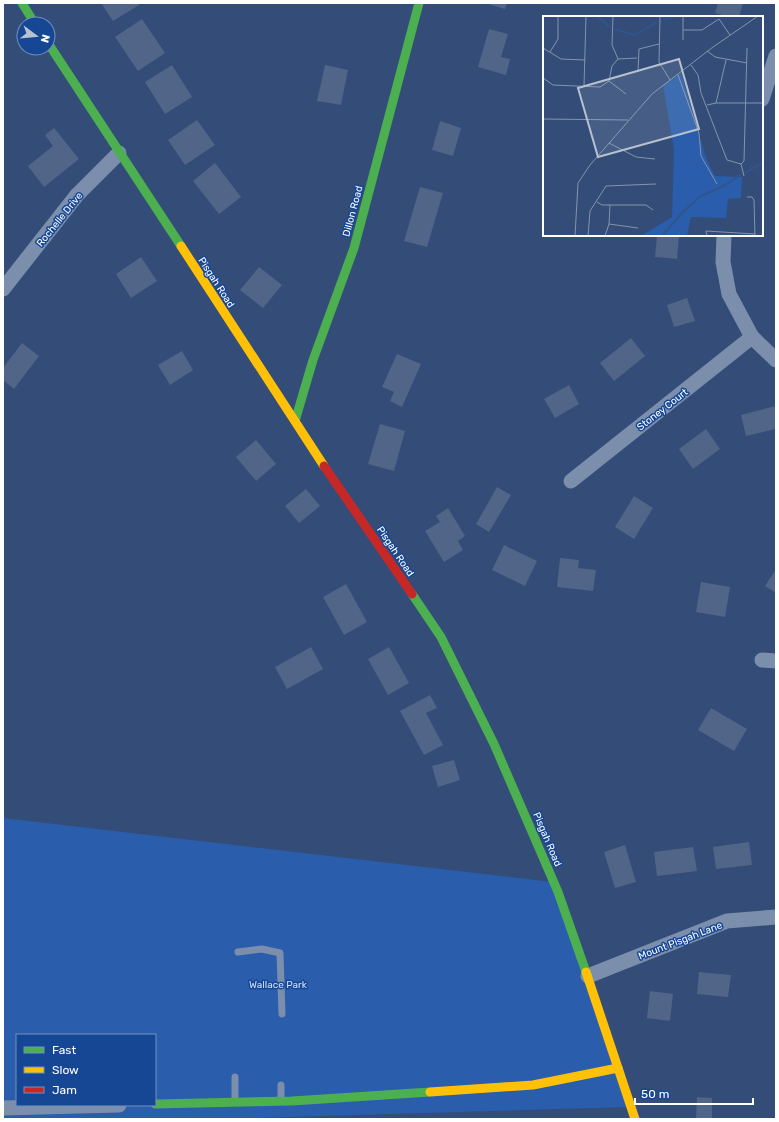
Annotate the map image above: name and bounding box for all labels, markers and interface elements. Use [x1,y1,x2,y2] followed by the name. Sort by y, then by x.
[16,16,56,56] north arrow
[543,16,763,236] inset map
[38,33,52,44] text: N
[340,184,366,238] street label: Dillon Road
[34,190,86,249] street label: Rochelle Drive
[195,255,237,310] street label: Pisgah Road
[635,386,690,433] street label: Stoney Court
[374,524,416,579] street label: Pisgah Road
[530,811,564,868] street label: Pisgah Road
[637,919,724,962] street label: Mount Pisgah Lane
[249,979,308,991] park label: Wallace Park
[16,1034,156,1106] legend
[52,1043,76,1057] text: Fast
[52,1063,79,1077] text: Slow
[635,1080,753,1106] scale bar
[52,1083,77,1097] text: Jam
[641,1087,669,1101] text: 50 m

